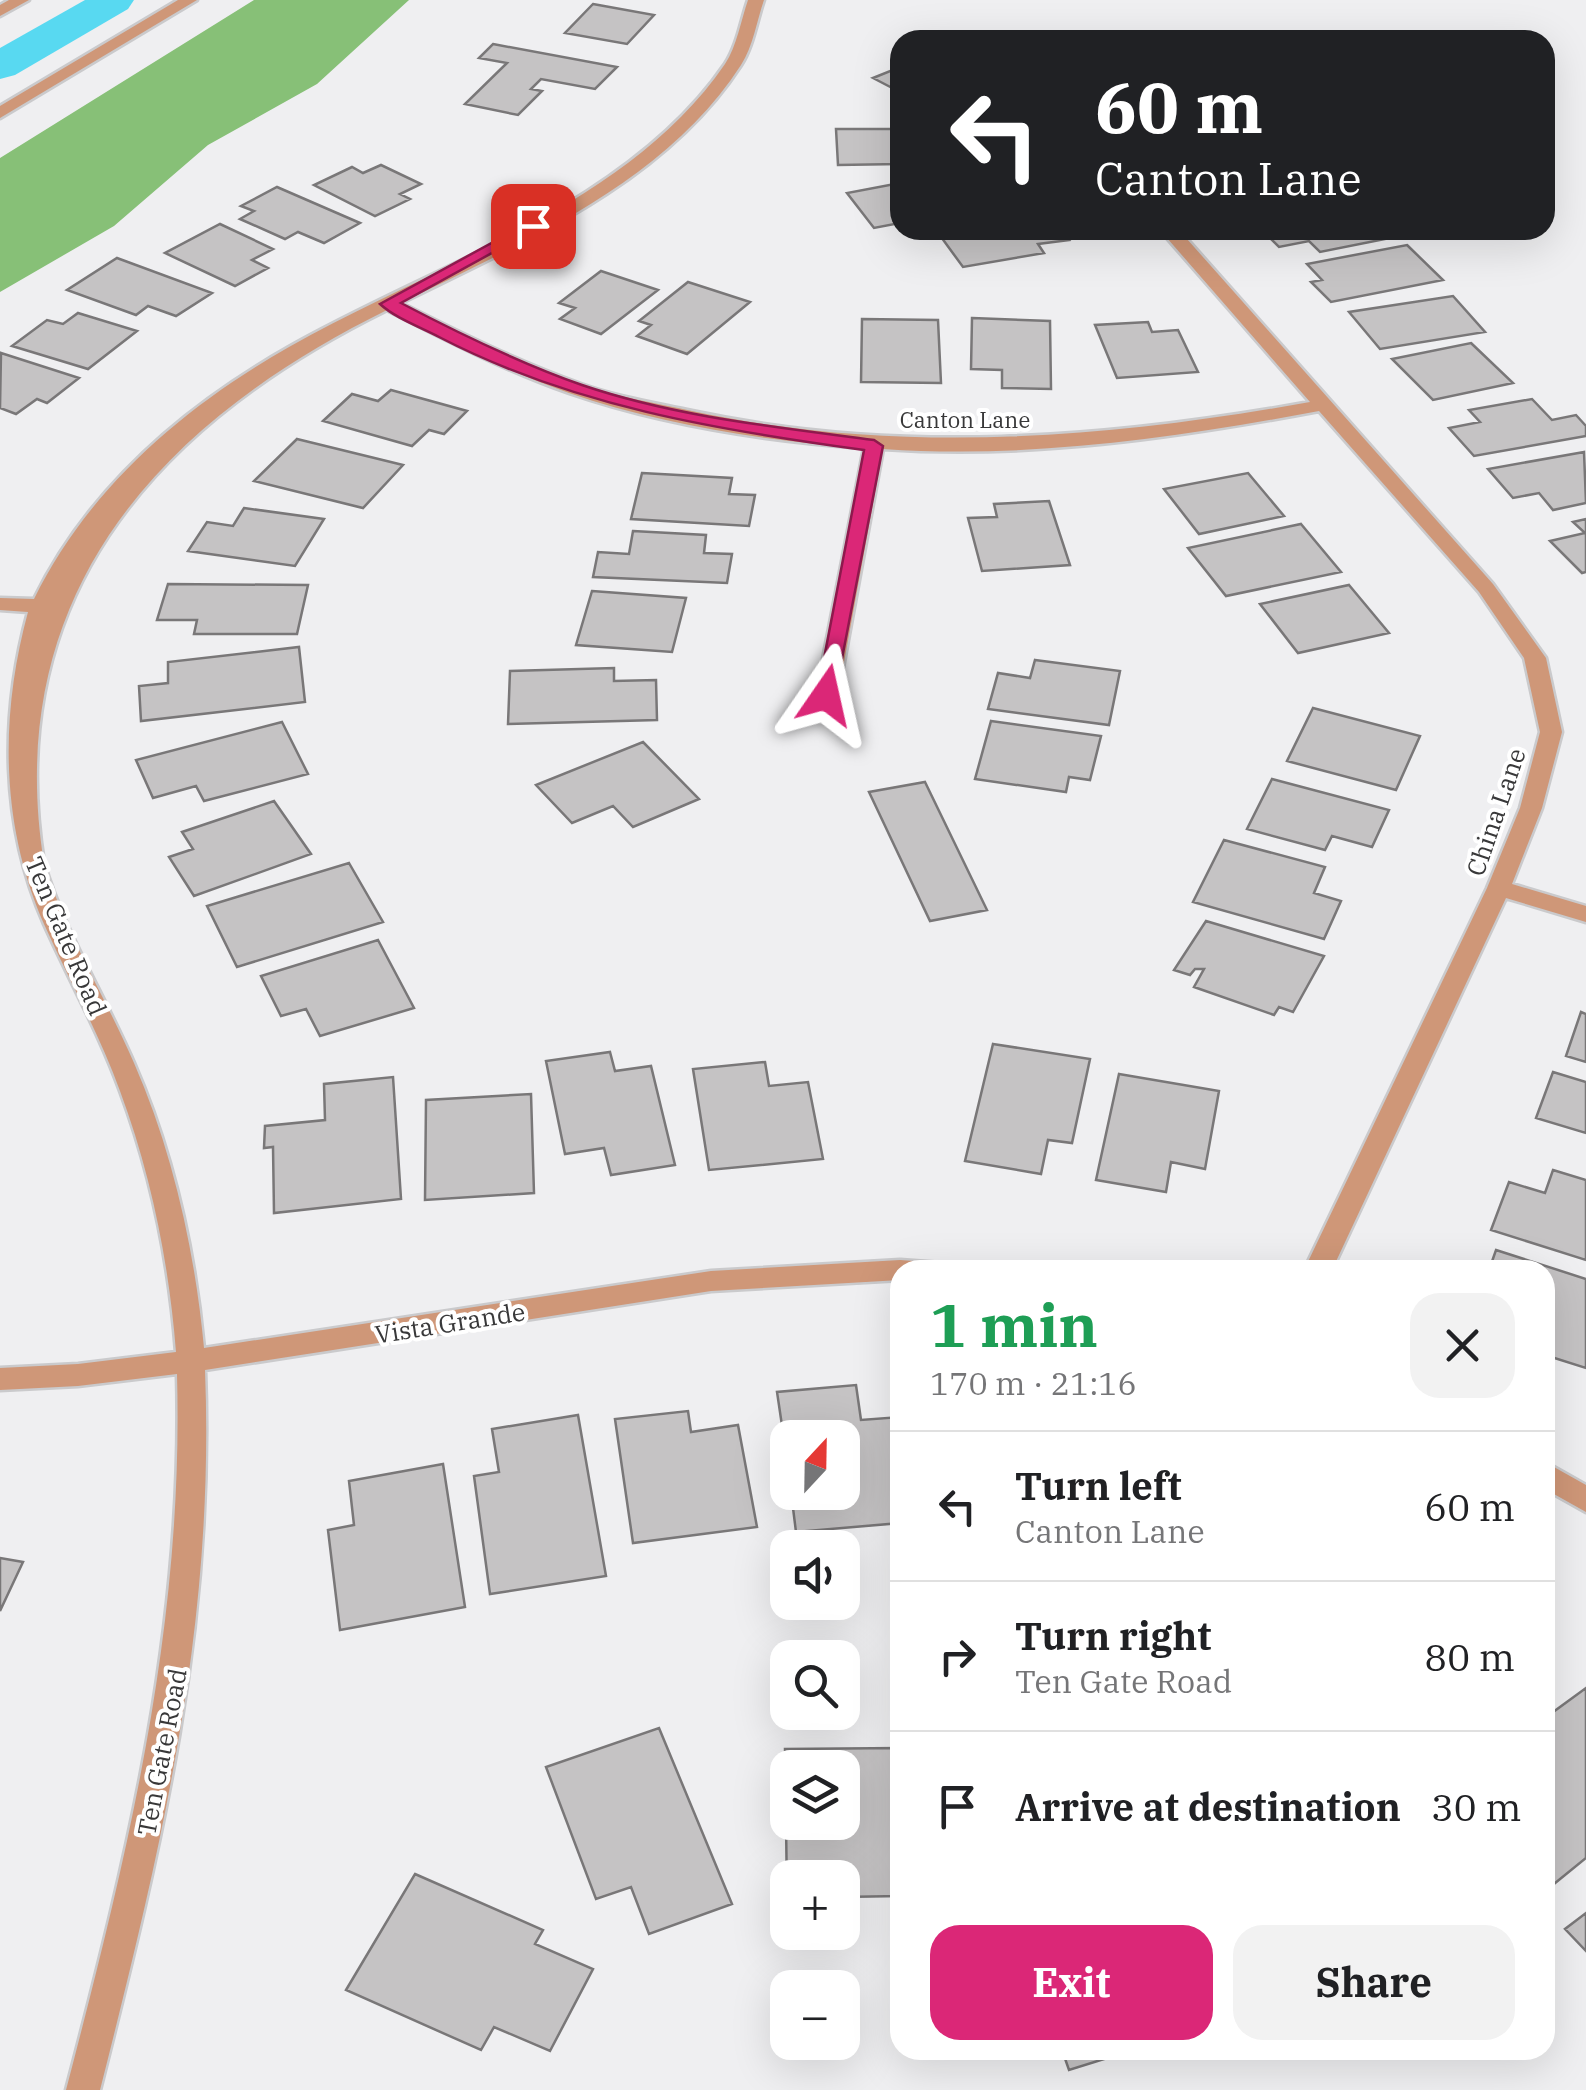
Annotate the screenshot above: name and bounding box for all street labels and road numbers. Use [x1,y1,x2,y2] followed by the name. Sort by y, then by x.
[900,405,1030,434] street label: Canton Lane
[1458,744,1533,880] street label: China Lane
[18,851,115,1020] street label: Ten Gate Road
[372,1294,527,1351] street label: Vista Grande
[129,1665,194,1838] street label: Ten Gate Road

